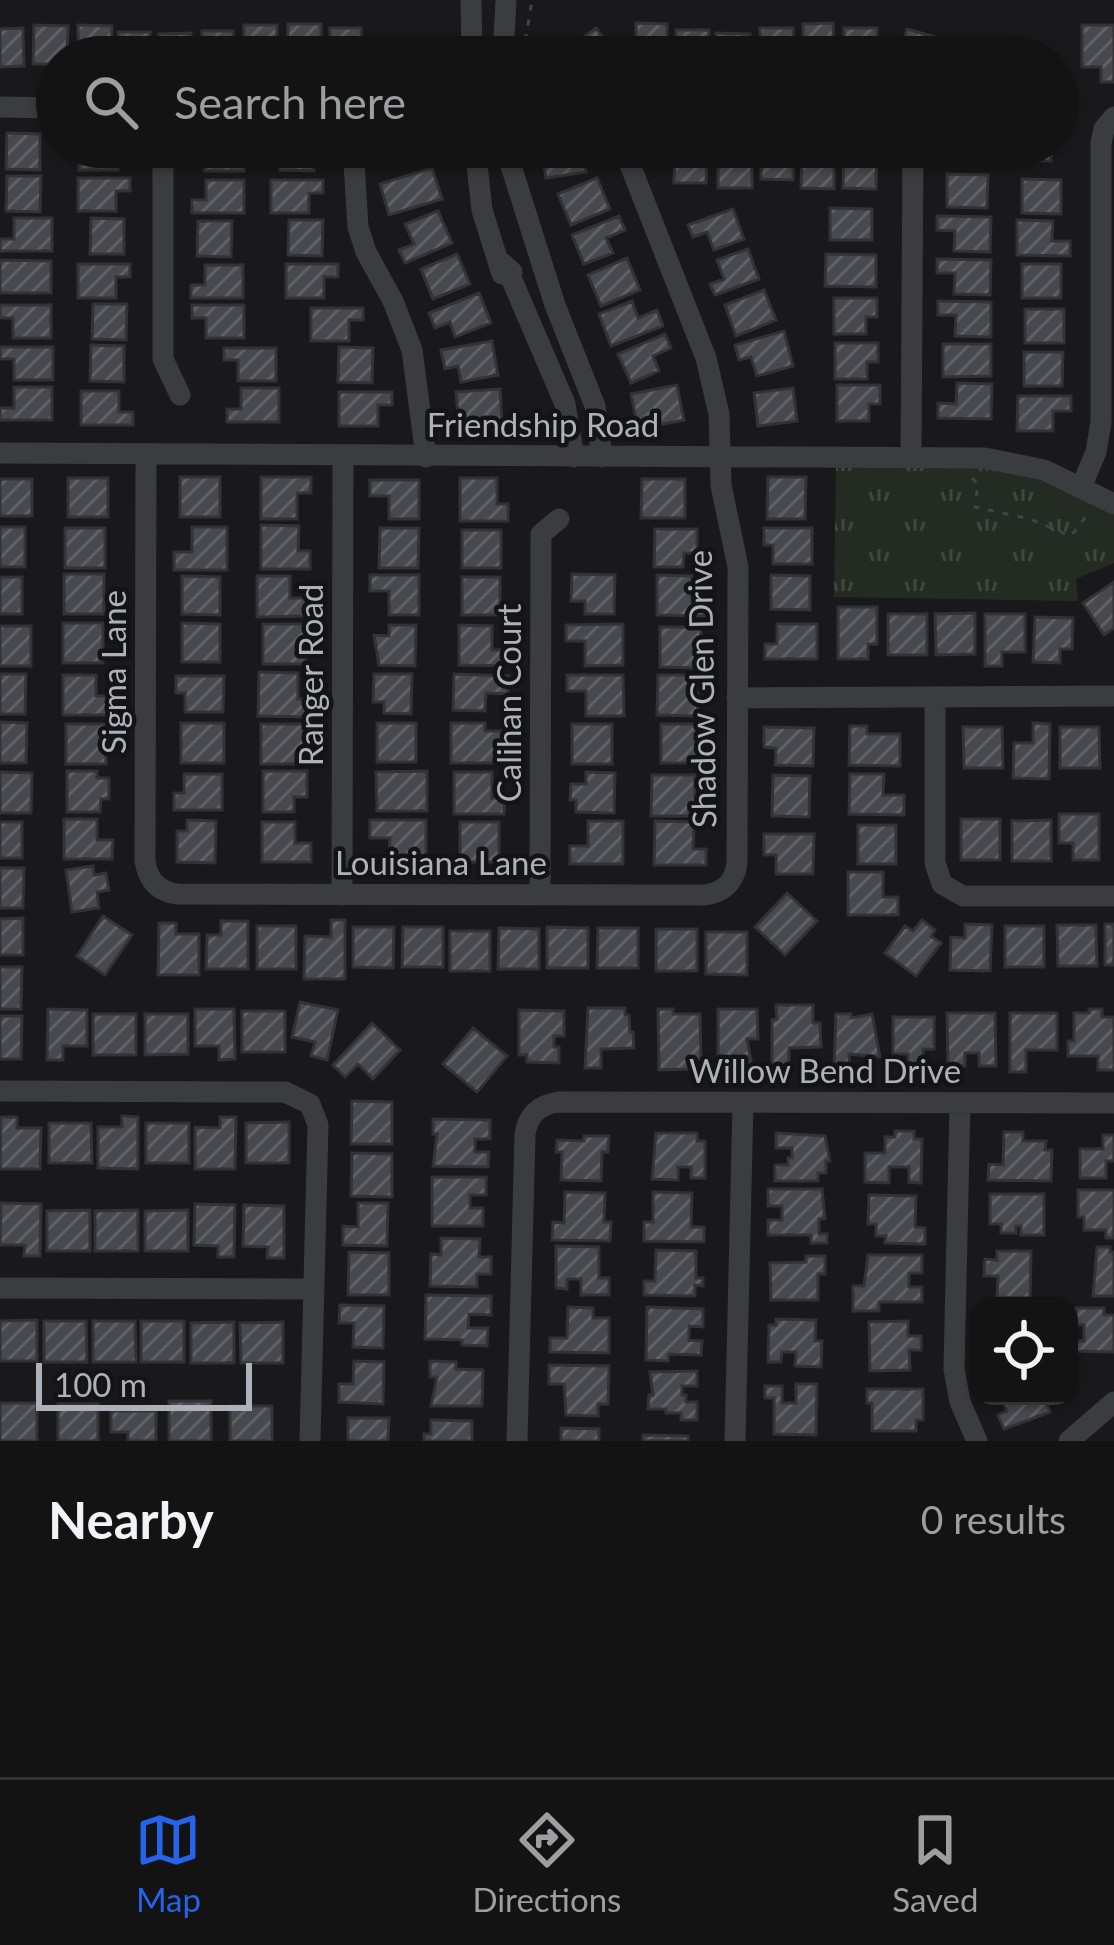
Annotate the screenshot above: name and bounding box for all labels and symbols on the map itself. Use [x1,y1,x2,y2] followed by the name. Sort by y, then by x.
[427,404,659,444] street label: Friendship Road
[679,550,723,828] street label: Shadow Glen Drive
[290,584,330,766] street label: Ranger Road
[93,590,133,754] street label: Sigma Lane
[488,604,528,802] street label: Calihan Court
[335,842,547,882] street label: Louisiana Lane
[689,1050,961,1090] street label: Willow Bend Drive
[36,1357,252,1410] scale bar

